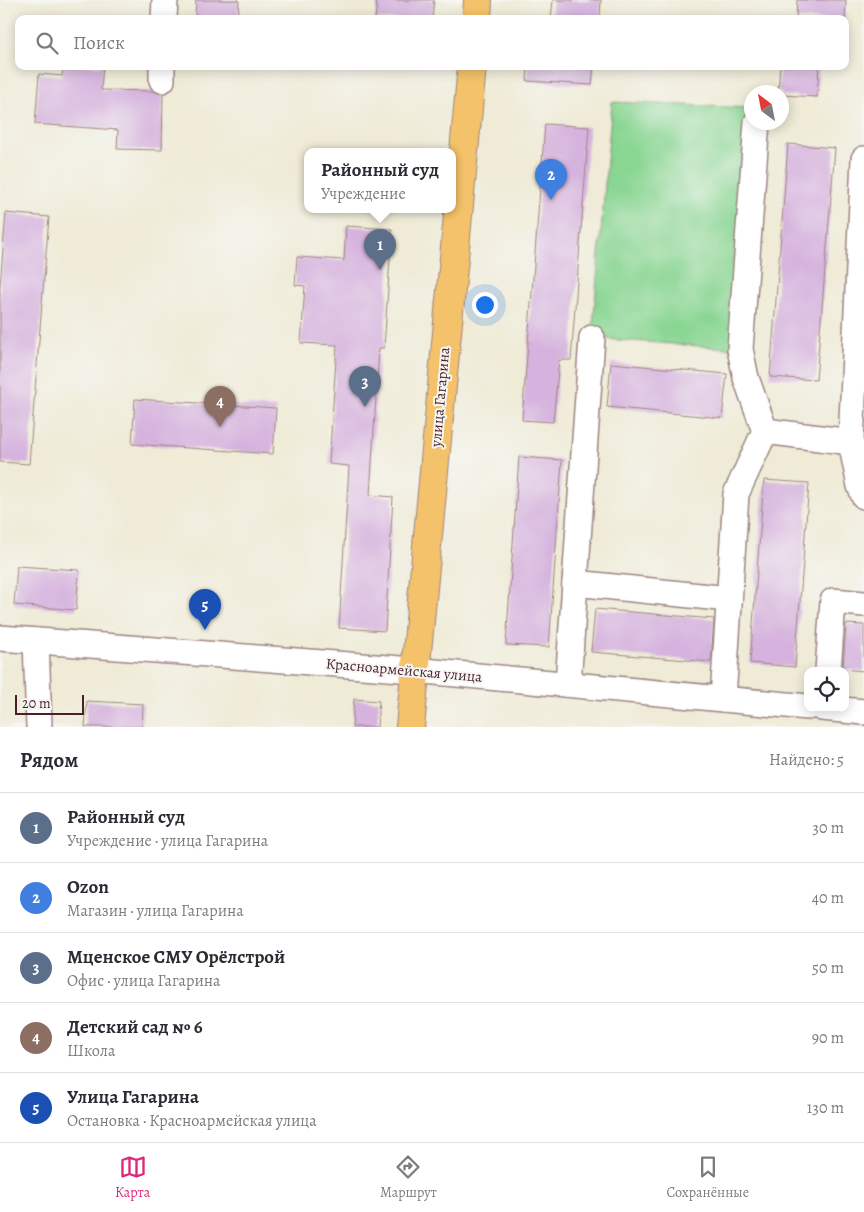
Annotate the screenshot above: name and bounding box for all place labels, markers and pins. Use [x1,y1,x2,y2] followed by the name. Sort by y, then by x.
[535,159,567,200] pin: 2
[364,229,396,270] pin: 1
[349,366,381,407] pin: 3
[204,386,236,427] pin: 4
[189,589,221,630] pin: 5

